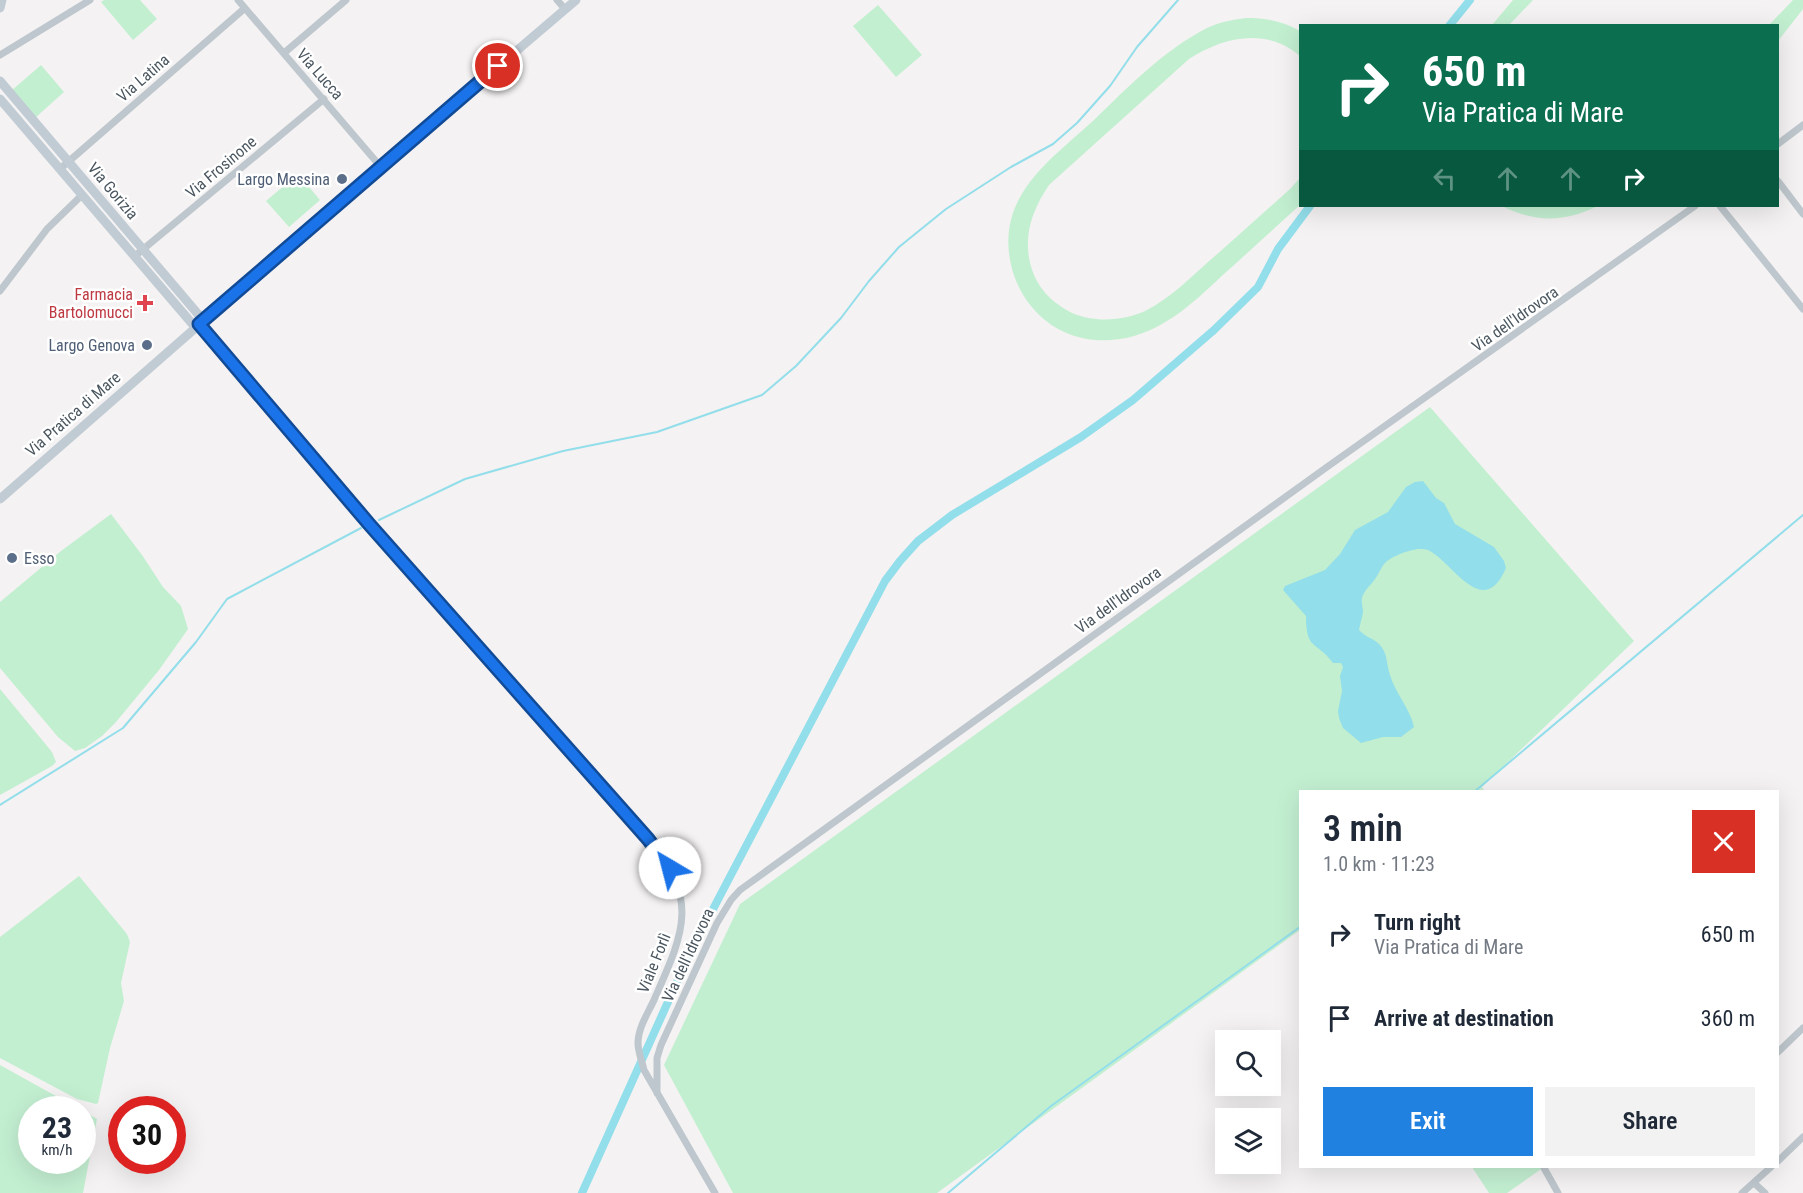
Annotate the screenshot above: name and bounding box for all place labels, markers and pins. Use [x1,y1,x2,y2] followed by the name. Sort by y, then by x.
[472,40,523,91] pin
[237,170,330,189] place label: Largo Messina
[335,172,349,186] marker: Largo Messina
[49,285,133,322] place label: Farmacia Bartolomucci
[138,296,152,310] marker: Farmacia Bartolomucci
[48,336,135,355] place label: Largo Genova
[140,338,154,352] marker: Largo Genova
[24,549,55,568] place label: Esso
[5,551,19,565] marker: Esso

